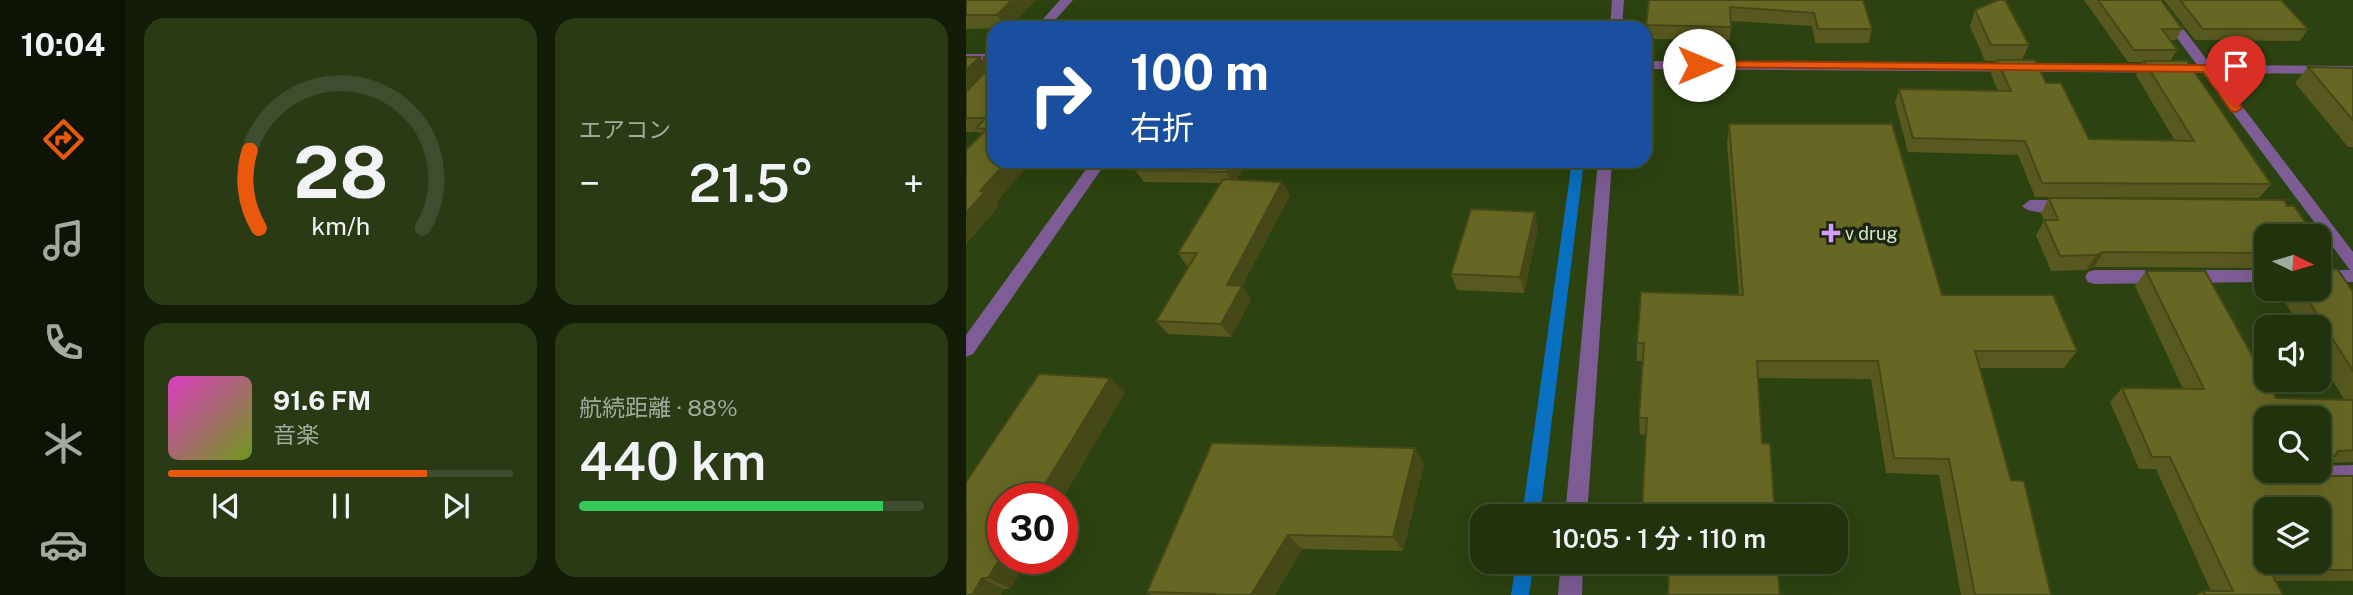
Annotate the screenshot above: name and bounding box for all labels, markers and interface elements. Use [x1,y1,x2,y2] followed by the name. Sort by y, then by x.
[21,26,105,63] text: 10:04
[1662,28,1736,102] position arrow
[2206,36,2266,108] pin
[1130,43,1269,101] text: 100 m
[2217,47,2255,85] icon: arrive
[1015,49,1106,140] icon: right
[1130,109,1194,146] text: 右折
[39,115,88,164] icon: directions
[579,116,671,143] text: エアコン
[293,129,388,214] text: 28
[689,153,814,214] text: 21.5°
[579,161,600,206] text: −
[903,161,924,206] text: +
[311,210,370,240] text: km/h
[39,216,88,265] icon: music
[1845,223,1898,244] place label: v drug
[2254,224,2331,301] north arrow
[2254,224,2331,574] map controls
[1823,225,1839,241] marker: v drug
[2254,315,2331,392] button: sound
[39,318,88,367] icon: phone
[273,385,371,416] text: 91.6 FM
[579,394,738,421] text: 航続距離 · 88%
[2254,406,2331,483] button: search
[39,419,88,468] icon: climate
[273,421,319,448] text: 音楽
[579,431,766,492] text: 440 km
[987,483,1078,574] speed limit sign: 30
[207,487,245,525] icon: previous
[322,487,360,525] icon: pause
[437,487,475,525] icon: next
[2254,497,2331,574] button: layers
[39,520,88,569] icon: car
[1552,523,1766,554] text: 10:05 · 1 分 · 110 m

